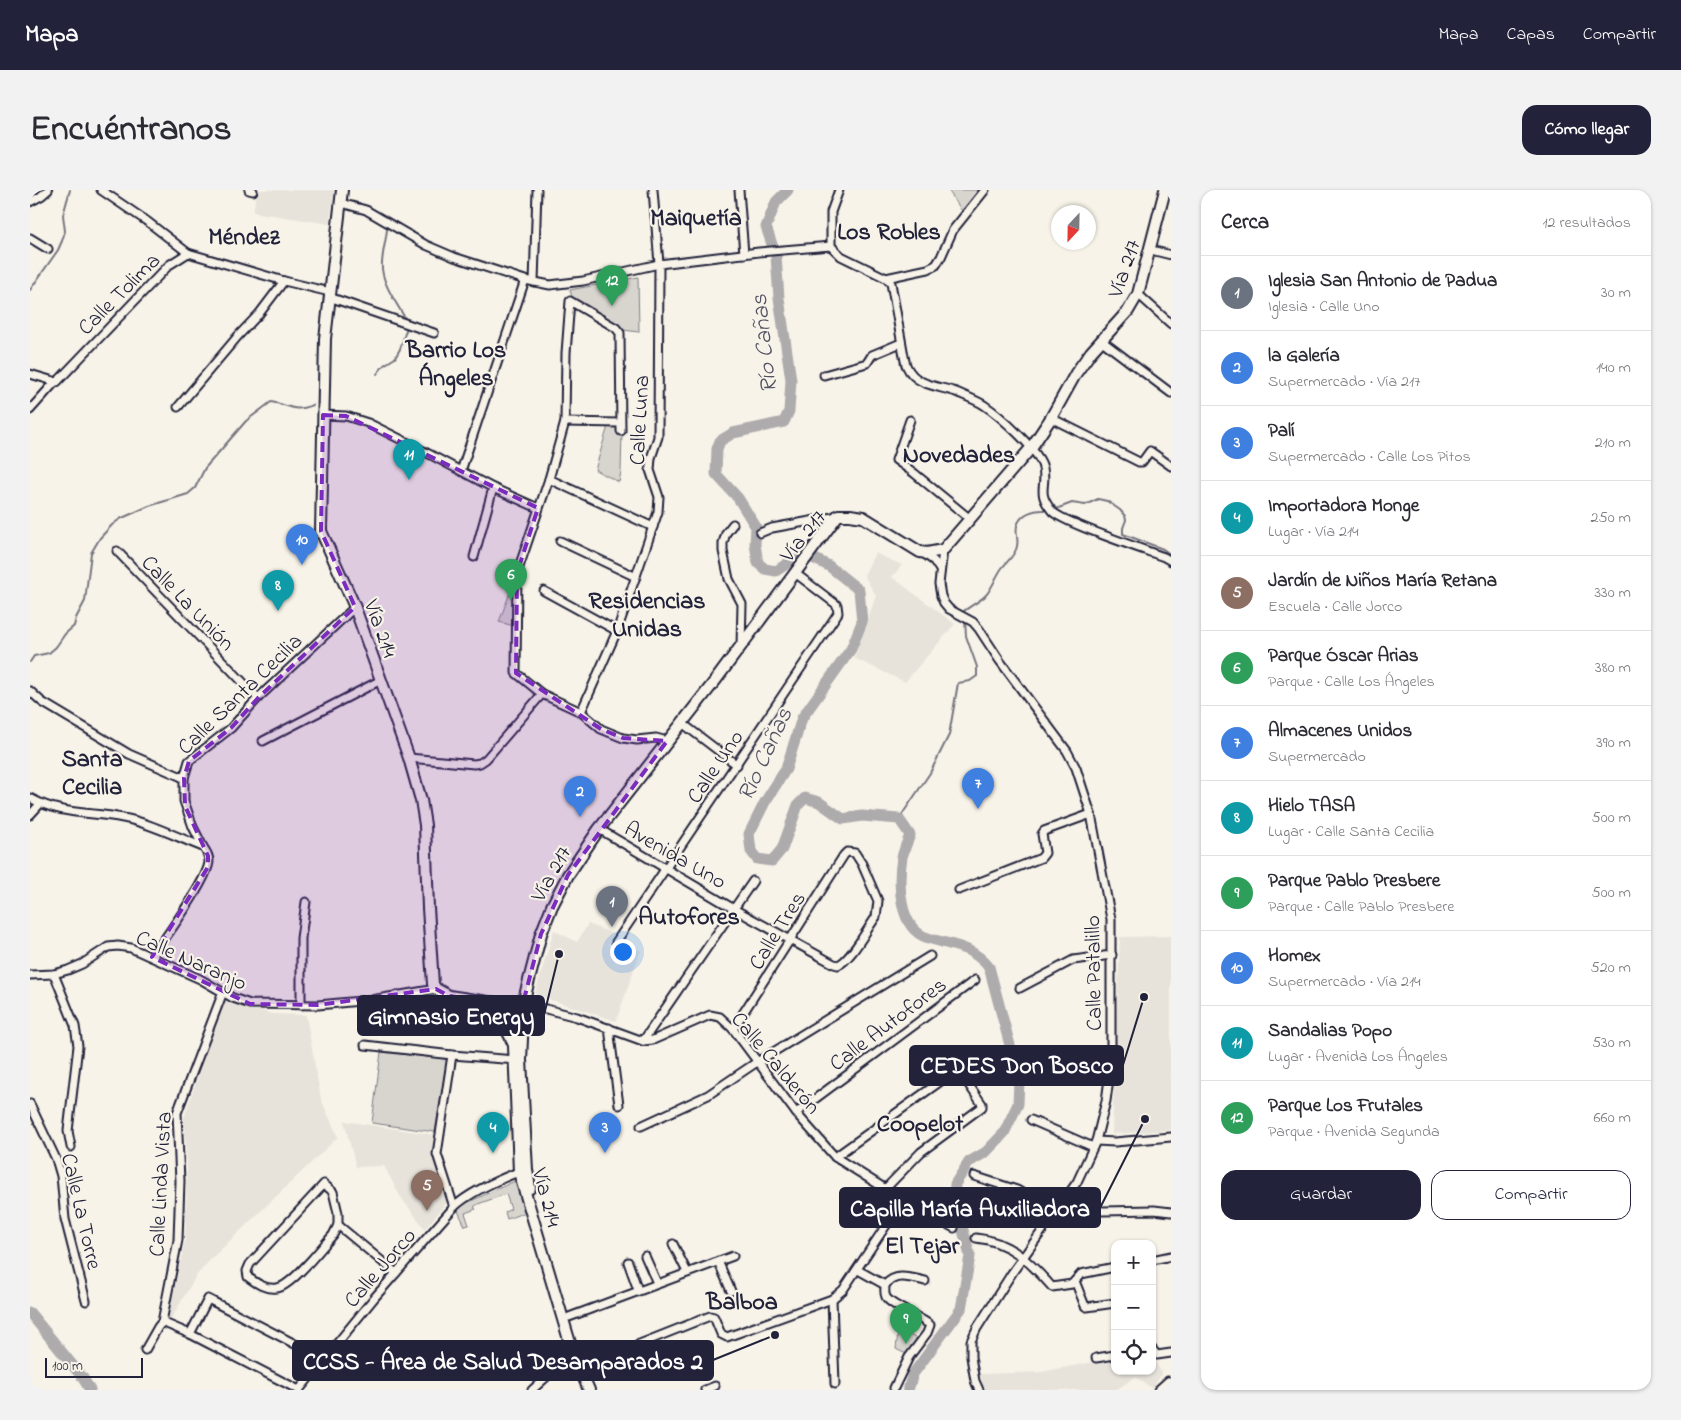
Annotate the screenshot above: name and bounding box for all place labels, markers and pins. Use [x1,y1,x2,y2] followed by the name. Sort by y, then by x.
[596,265,628,306] pin: 12
[393,439,425,480] pin: 11
[286,524,318,565] pin: 10
[495,559,527,600] pin: 6
[262,570,294,611] pin: 8
[962,768,994,809] pin: 7
[564,776,596,817] pin: 2
[596,886,628,927] pin: 1
[358,996,544,1035] callout: Gimnasio Energy
[910,1046,1123,1085] callout: CEDES Don Bosco
[477,1112,509,1153] pin: 4
[589,1112,621,1153] pin: 3
[411,1170,443,1211] pin: 5
[840,1188,1100,1227] callout: Capilla María Auxiliadora
[890,1303,922,1344] pin: 9
[293,1341,713,1380] callout: CCSS - Área de Salud Desamparados 2

